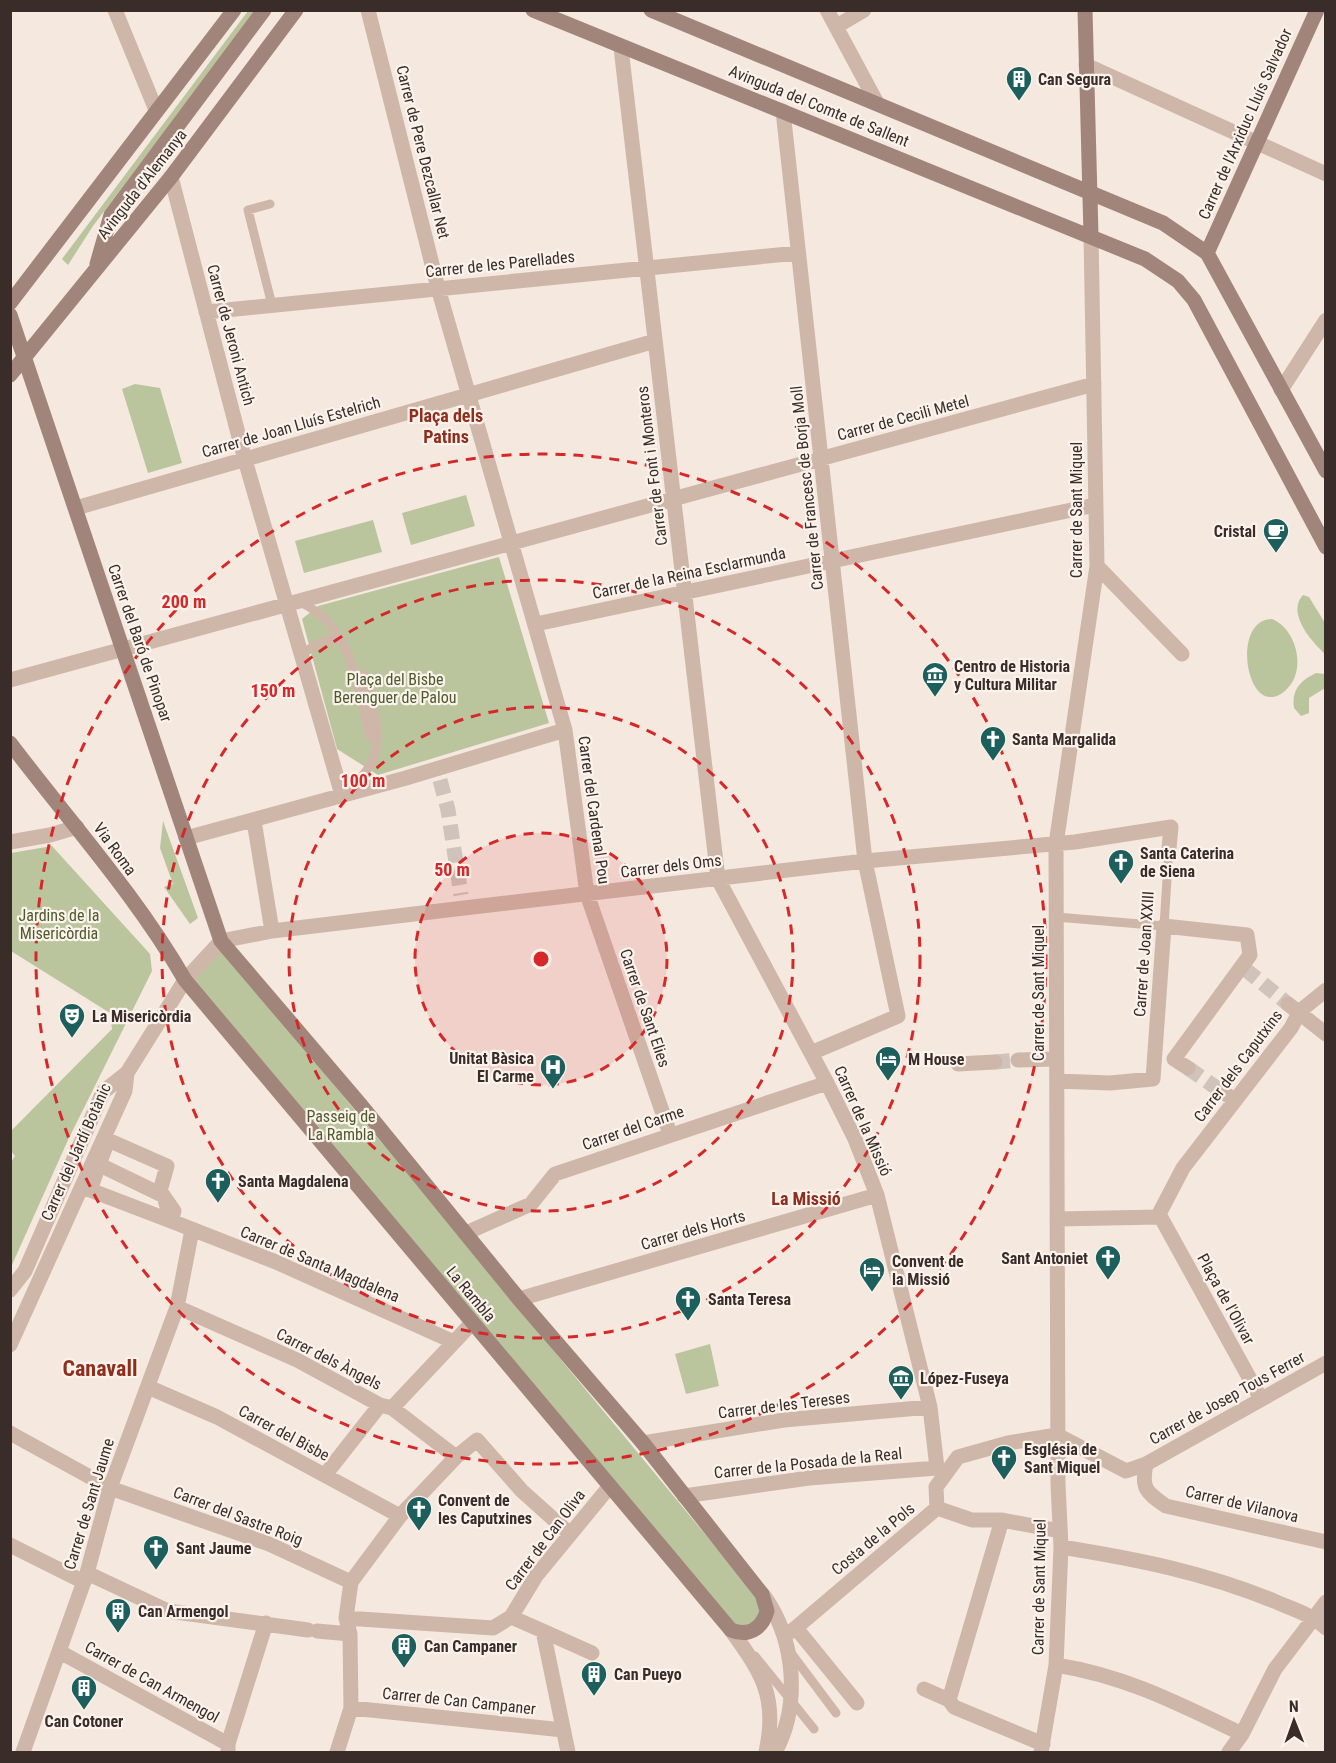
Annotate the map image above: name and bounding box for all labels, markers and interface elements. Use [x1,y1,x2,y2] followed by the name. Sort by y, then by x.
[1194,25,1296,222] street label: Carrer de l'Arxiduc Lluís Salvador
[726,61,912,151] street label: Avinguda del Comte de Sallent
[392,63,454,241] street label: Carrer de Pere Dezcallar Net
[1004,64,1034,102] building icon: Can Segura
[1038,70,1111,89] place label: Can Segura
[93,125,191,243] street label: Avinguda d'Alemanya
[424,247,576,281] street label: Carrer de les Parellades
[203,262,259,408] street label: Carrer de Jeroni Antich
[633,385,671,547] street label: Carrer de Font i Monteros
[787,385,827,591] street label: Carrer de Francesc de Borja Moll
[835,391,971,445] street label: Carrer de Cecili Metel
[200,392,382,462] street label: Carrer de Joan Lluís Estelrich
[409,405,483,447] district label: Plaça dels Patins
[1067,442,1086,578] street label: Carrer de Sant Miquel
[1261,516,1291,554] cafe icon: Cristal
[1214,522,1256,541] place label: Cristal
[591,543,787,603] street label: Carrer de la Reina Esclarmunda
[104,562,176,725] street label: Carrer del Baró de Pinopar
[162,591,206,612] text: 200 m
[954,657,1071,694] place label: Centro de Historia y Cultura Militar
[920,660,950,698] museum icon: Centro de Historia y Cultura Militar
[334,670,456,707] park label: Plaça del Bisbe Berenguer de Palou
[251,680,295,701] text: 150 m
[978,724,1008,762] church icon: Santa Margalida
[1012,730,1117,749] place label: Santa Margalida
[574,735,614,885] street label: Carrer del Cardenal Pou
[341,770,385,791] text: 100 m
[90,819,140,879] street label: Via Roma
[1140,844,1235,881] place label: Santa Caterina de Siena
[1106,847,1136,885] church icon: Santa Caterina de Siena
[620,850,722,882] street label: Carrer dels Oms
[434,859,470,880] text: 50 m
[1130,890,1158,1018] street label: Carrer de Joan XXIII
[19,906,99,943] park label: Jardins de la Misericòrdia
[1029,925,1048,1061] street label: Carrer de Sant Miquel
[616,946,674,1070] street label: Carrer de Sant Elies
[531,949,551,969] centre of rings
[57,1001,87,1039] theatre icon: La Misericòrdia
[1190,1006,1286,1126] street label: Carrer dels Caputxins
[92,1007,192,1026] place label: La Misericòrdia
[873,1044,903,1082] hotel icon: M House
[449,1049,534,1086] place label: Unitat Bàsica El Carme
[908,1050,965,1069] place label: M House
[538,1052,568,1090] hospital icon: Unitat Bàsica El Carme
[830,1063,896,1179] street label: Carrer de la Missió
[37,1080,115,1224] street label: Carrer del Jardí Botànic
[580,1102,686,1154] street label: Carrer del Carme
[306,1107,376,1144] park label: Passeig de La Rambla
[203,1166,233,1204] church icon: Santa Magdalena
[238,1172,349,1191] place label: Santa Magdalena
[771,1188,841,1209] district label: La Missió
[639,1206,747,1254] street label: Carrer dels Horts
[238,1222,402,1306] street label: Carrer de Santa Magdalena
[1093,1243,1123,1281] church icon: Sant Antoniet
[1001,1249,1088,1268] place label: Sant Antoniet
[1193,1250,1259,1348] street label: Plaça de l'Olivar
[892,1252,964,1289] place label: Convent de la Missió
[857,1255,887,1293] hotel icon: Convent de la Missió
[442,1262,500,1326] street label: La Rambla
[673,1284,703,1322] church icon: Santa Teresa
[708,1290,791,1309] place label: Santa Teresa
[273,1324,385,1394] street label: Carrer dels Àngels
[1146,1347,1308,1449] street label: Carrer de Josep Tous Ferrer
[62,1356,138,1381] district label: Canavall
[886,1363,916,1401] museum icon: López-Fuseya
[920,1369,1009,1388] place label: López-Fuseya
[717,1387,851,1423] street label: Carrer de les Tereses
[235,1401,333,1465] street label: Carrer del Bisbe
[60,1436,118,1572] street label: Carrer de Sant Jaume
[1024,1440,1100,1477] place label: Església de Sant Miquel
[989,1443,1019,1481] church icon: Església de Sant Miquel
[713,1444,903,1482] street label: Carrer de la Posada de la Real
[1184,1482,1300,1526] street label: Carrer de Vilanova
[171,1483,305,1549] street label: Carrer del Sastre Roig
[501,1486,589,1594] street label: Carrer de Can Oliva
[438,1491,532,1528] place label: Convent de les Caputxines
[404,1494,434,1532] church icon: Convent de les Caputxines
[828,1499,918,1579] street label: Costa de la Pols
[1028,1519,1050,1655] street label: Carrer de Sant Miquel
[141,1533,171,1571] church icon: Sant Jaume
[176,1539,252,1558] place label: Sant Jaume
[103,1596,133,1634] building icon: Can Armengol
[138,1602,229,1621] place label: Can Armengol
[389,1631,419,1669] building icon: Can Campaner
[82,1637,222,1727] street label: Carrer de Can Armengol
[424,1637,517,1656] place label: Can Campaner
[579,1659,609,1697] building icon: Can Pueyo
[614,1665,682,1684] place label: Can Pueyo
[69,1673,99,1711] building icon: Can Cotoner
[381,1683,537,1719] street label: Carrer de Can Campaner
[1264,1691,1324,1751] north arrow
[1289,1697,1299,1716] text: N
[45,1712,123,1731] place label: Can Cotoner

